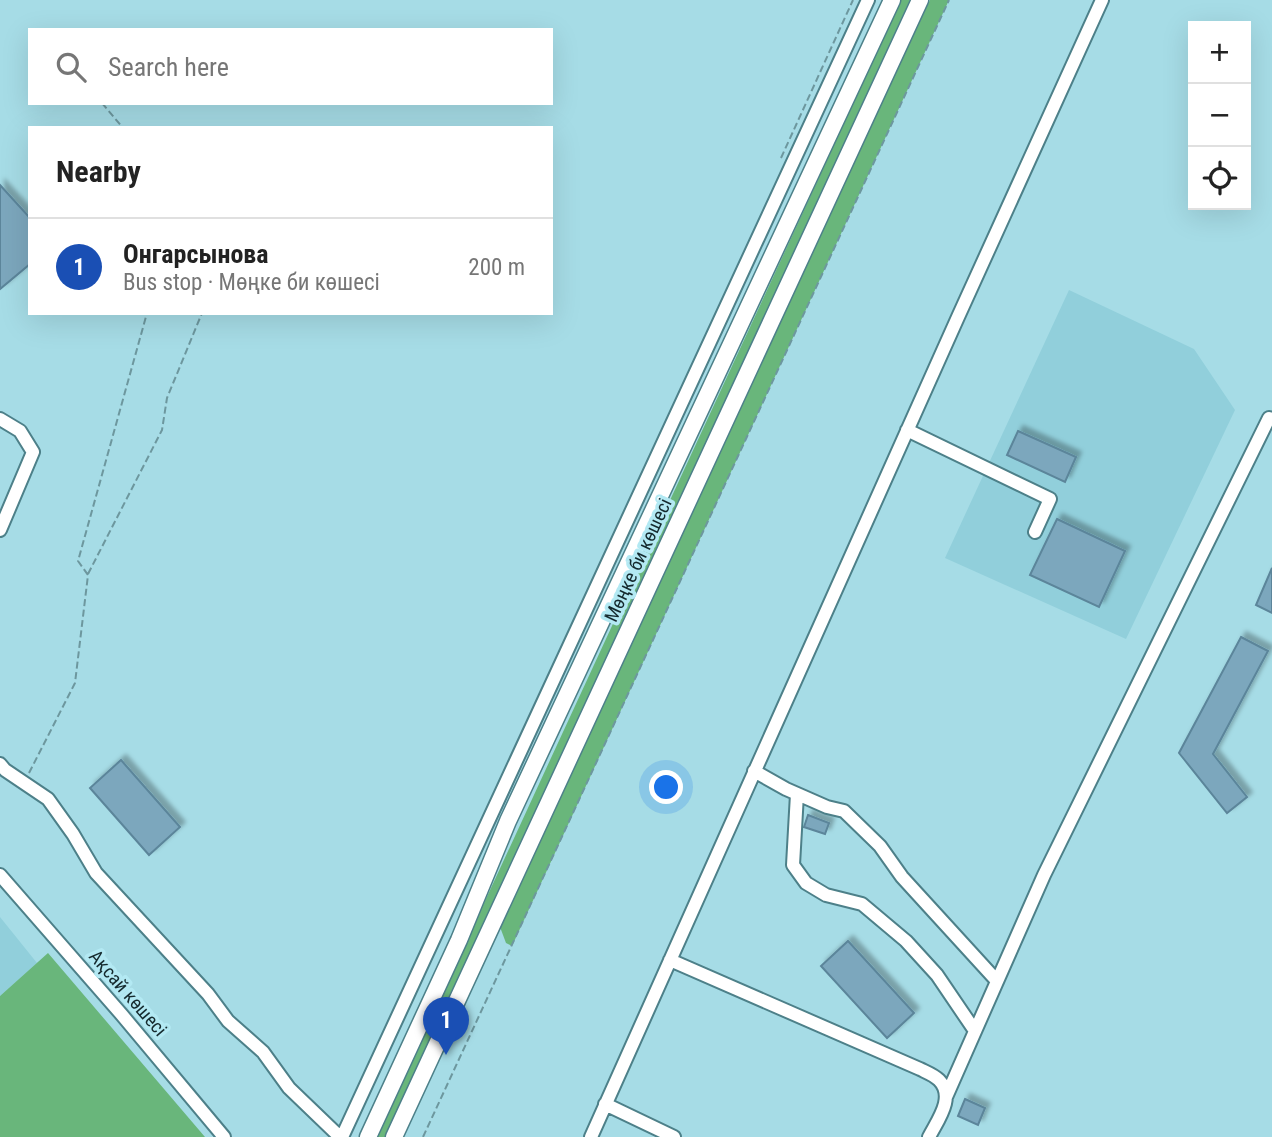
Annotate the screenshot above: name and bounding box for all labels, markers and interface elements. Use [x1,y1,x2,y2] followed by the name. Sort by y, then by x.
[1188,21,1251,210] map controls
[1188,21,1251,84] button: +
[28,28,553,105] search box
[52,48,90,86] icon: search
[108,52,229,82] text: Search here
[1188,84,1251,147] button: −
[1188,147,1251,210] button: locate
[56,154,141,189] text: Nearby
[123,239,269,269] text: Онгарсынова
[73,254,85,281] text: 1
[468,254,525,281] text: 200 m
[123,269,380,296] text: Bus stop · Мөңке би көшесі
[599,495,677,625] street label: Мөңке би көшесі
[649,770,683,804] your location
[84,945,172,1041] street label: Ақсай көшесі
[423,997,469,1055] pin: 1

